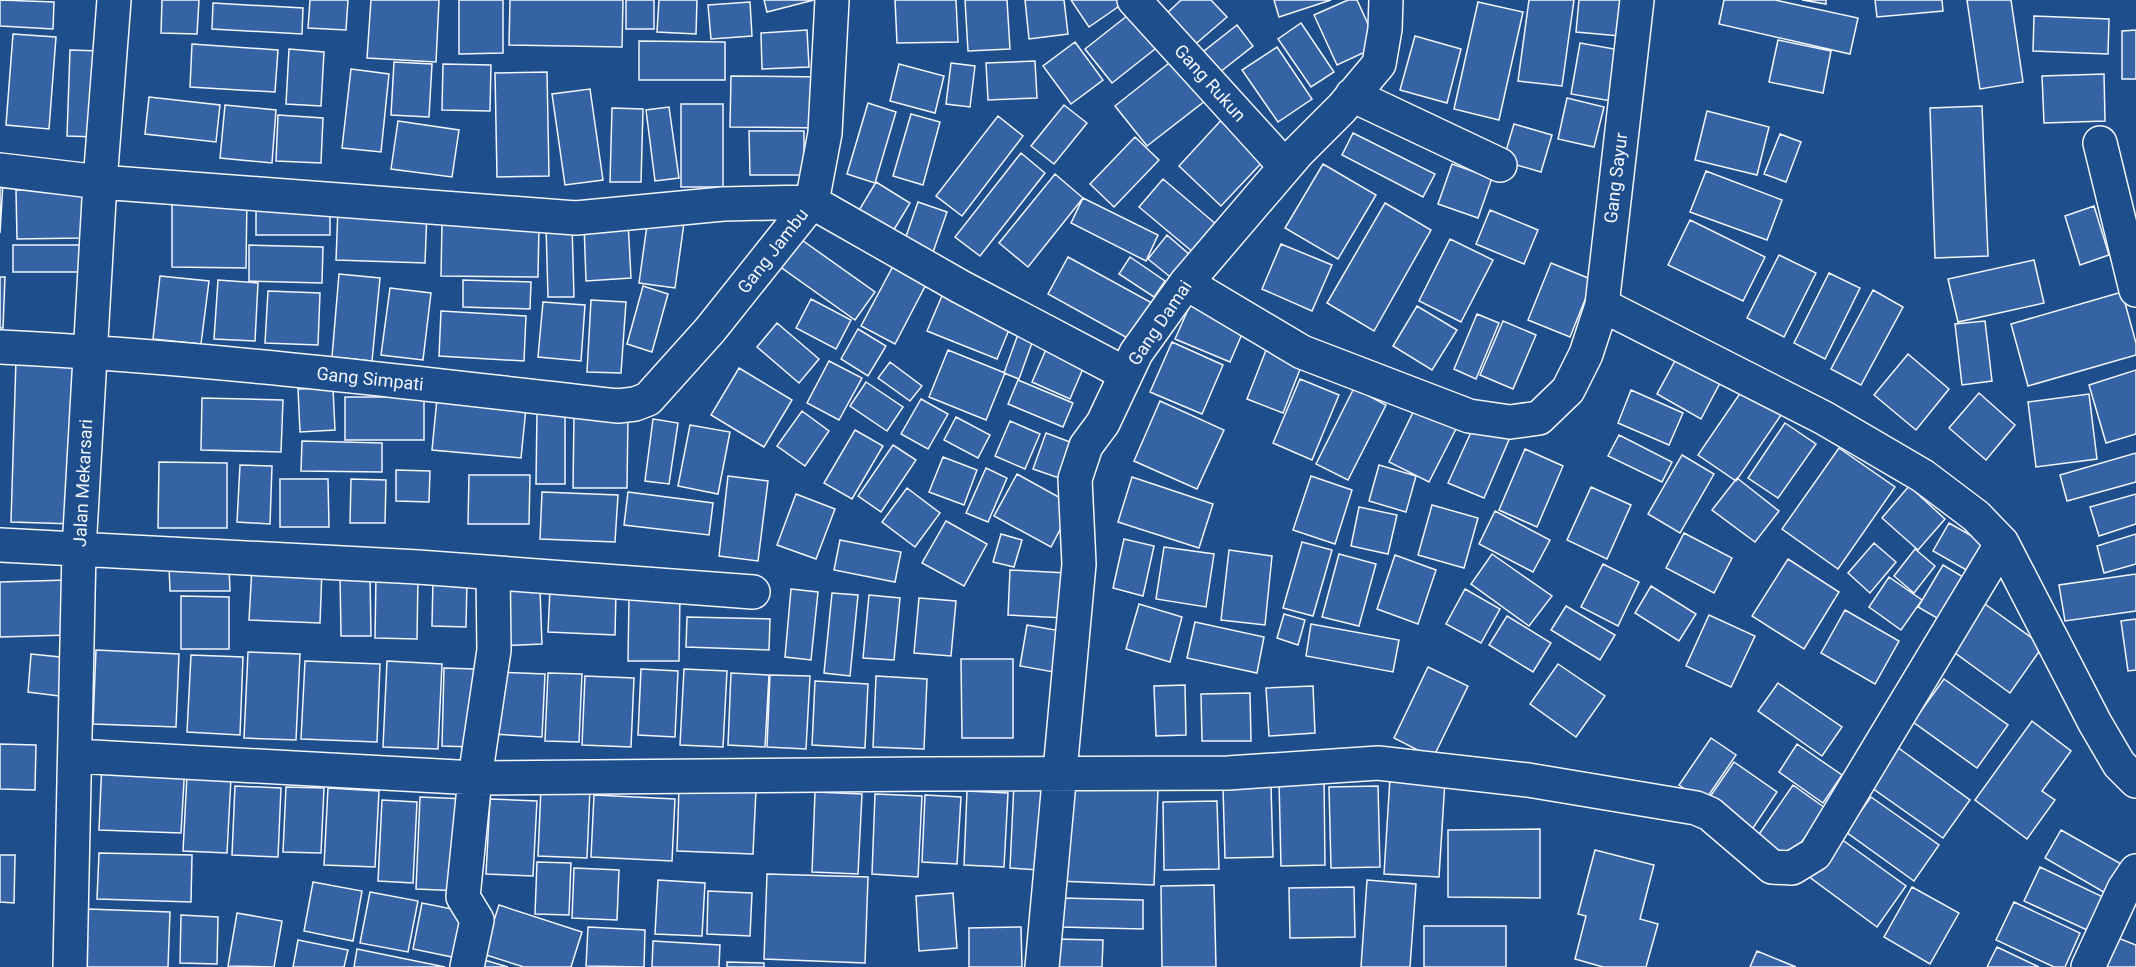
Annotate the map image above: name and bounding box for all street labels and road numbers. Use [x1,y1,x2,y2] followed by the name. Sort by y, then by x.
[1170,40,1250,126] street label: Gang Rukun
[1600,131,1631,225] street label: Gang Sayur
[733,204,812,297] street label: Gang Jambu
[1123,276,1196,369] street label: Gang Damai
[315,362,425,395] street label: Gang Simpati
[69,418,96,548] street label: Jalan Mekarsari

